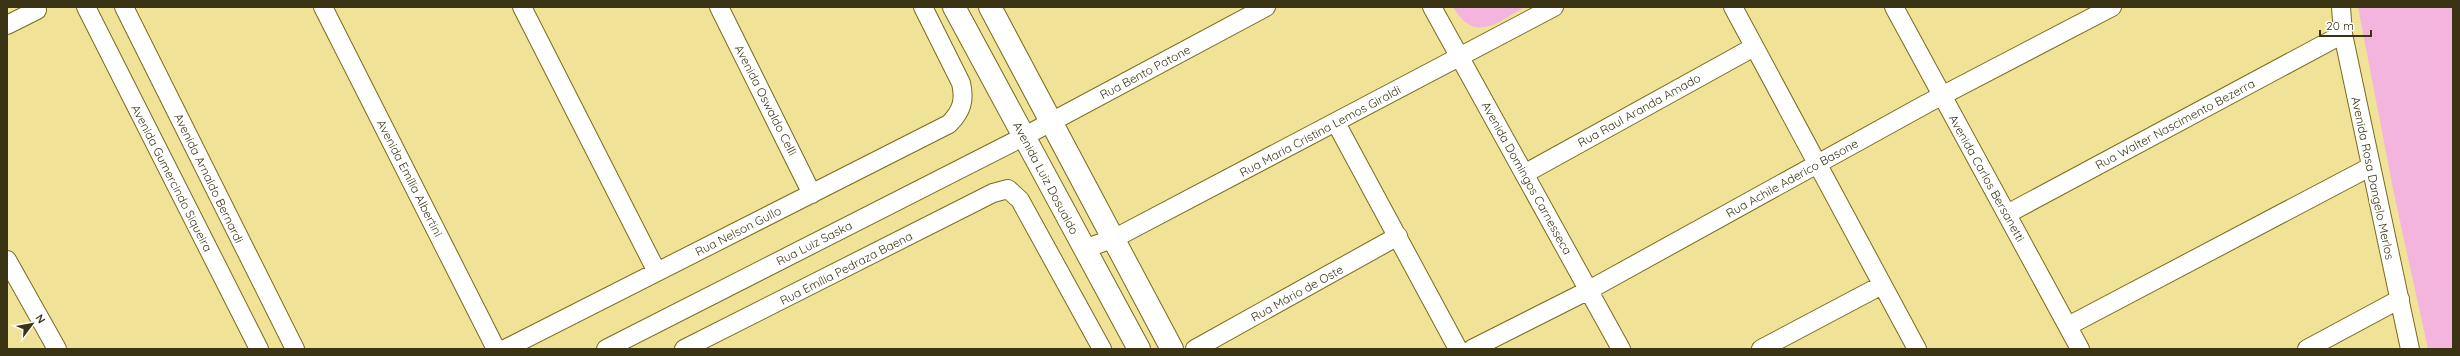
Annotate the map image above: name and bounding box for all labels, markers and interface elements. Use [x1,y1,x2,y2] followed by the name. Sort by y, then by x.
[2320,12,2371,38] scale bar
[2326,18,2354,33] text: 20 m
[732,42,800,158] street label: Avenida Oswaldo Celli
[1097,42,1193,102] street label: Rua Bento Patone
[1575,70,1703,150] street label: Rua Raul Aranda Amado
[2093,75,2257,173] street label: Rua Walter Nascimento Bezerra
[1237,82,1403,180] street label: Rua Maria Cristina Lemos Giraldi
[2348,95,2398,261] street label: Avenida Rosa Dangelo Merlos
[1479,99,1575,257] street label: Avenida Domingos Carnesseca
[128,102,216,254] street label: Avenida Gumercindo Siqueira
[171,111,247,245] street label: Avenida Arnaldo Bernardi
[1946,112,2028,244] street label: Avenida Carlos Bersanetti
[374,117,446,239] street label: Avenida Emília Albertini
[1010,119,1082,237] street label: Avenida Luiz Dosualdo
[1723,135,1861,221] street label: Rua Achile Aderico Basone
[693,203,783,259] street label: Rua Nelson Gullo
[773,217,855,269] street label: Rua Luiz Saska
[777,228,915,308] street label: Rua Emília Pedraza Baena
[1248,261,1346,325] street label: Rua Mário de Oste
[12,304,52,344] north arrow
[32,312,49,326] text: N

